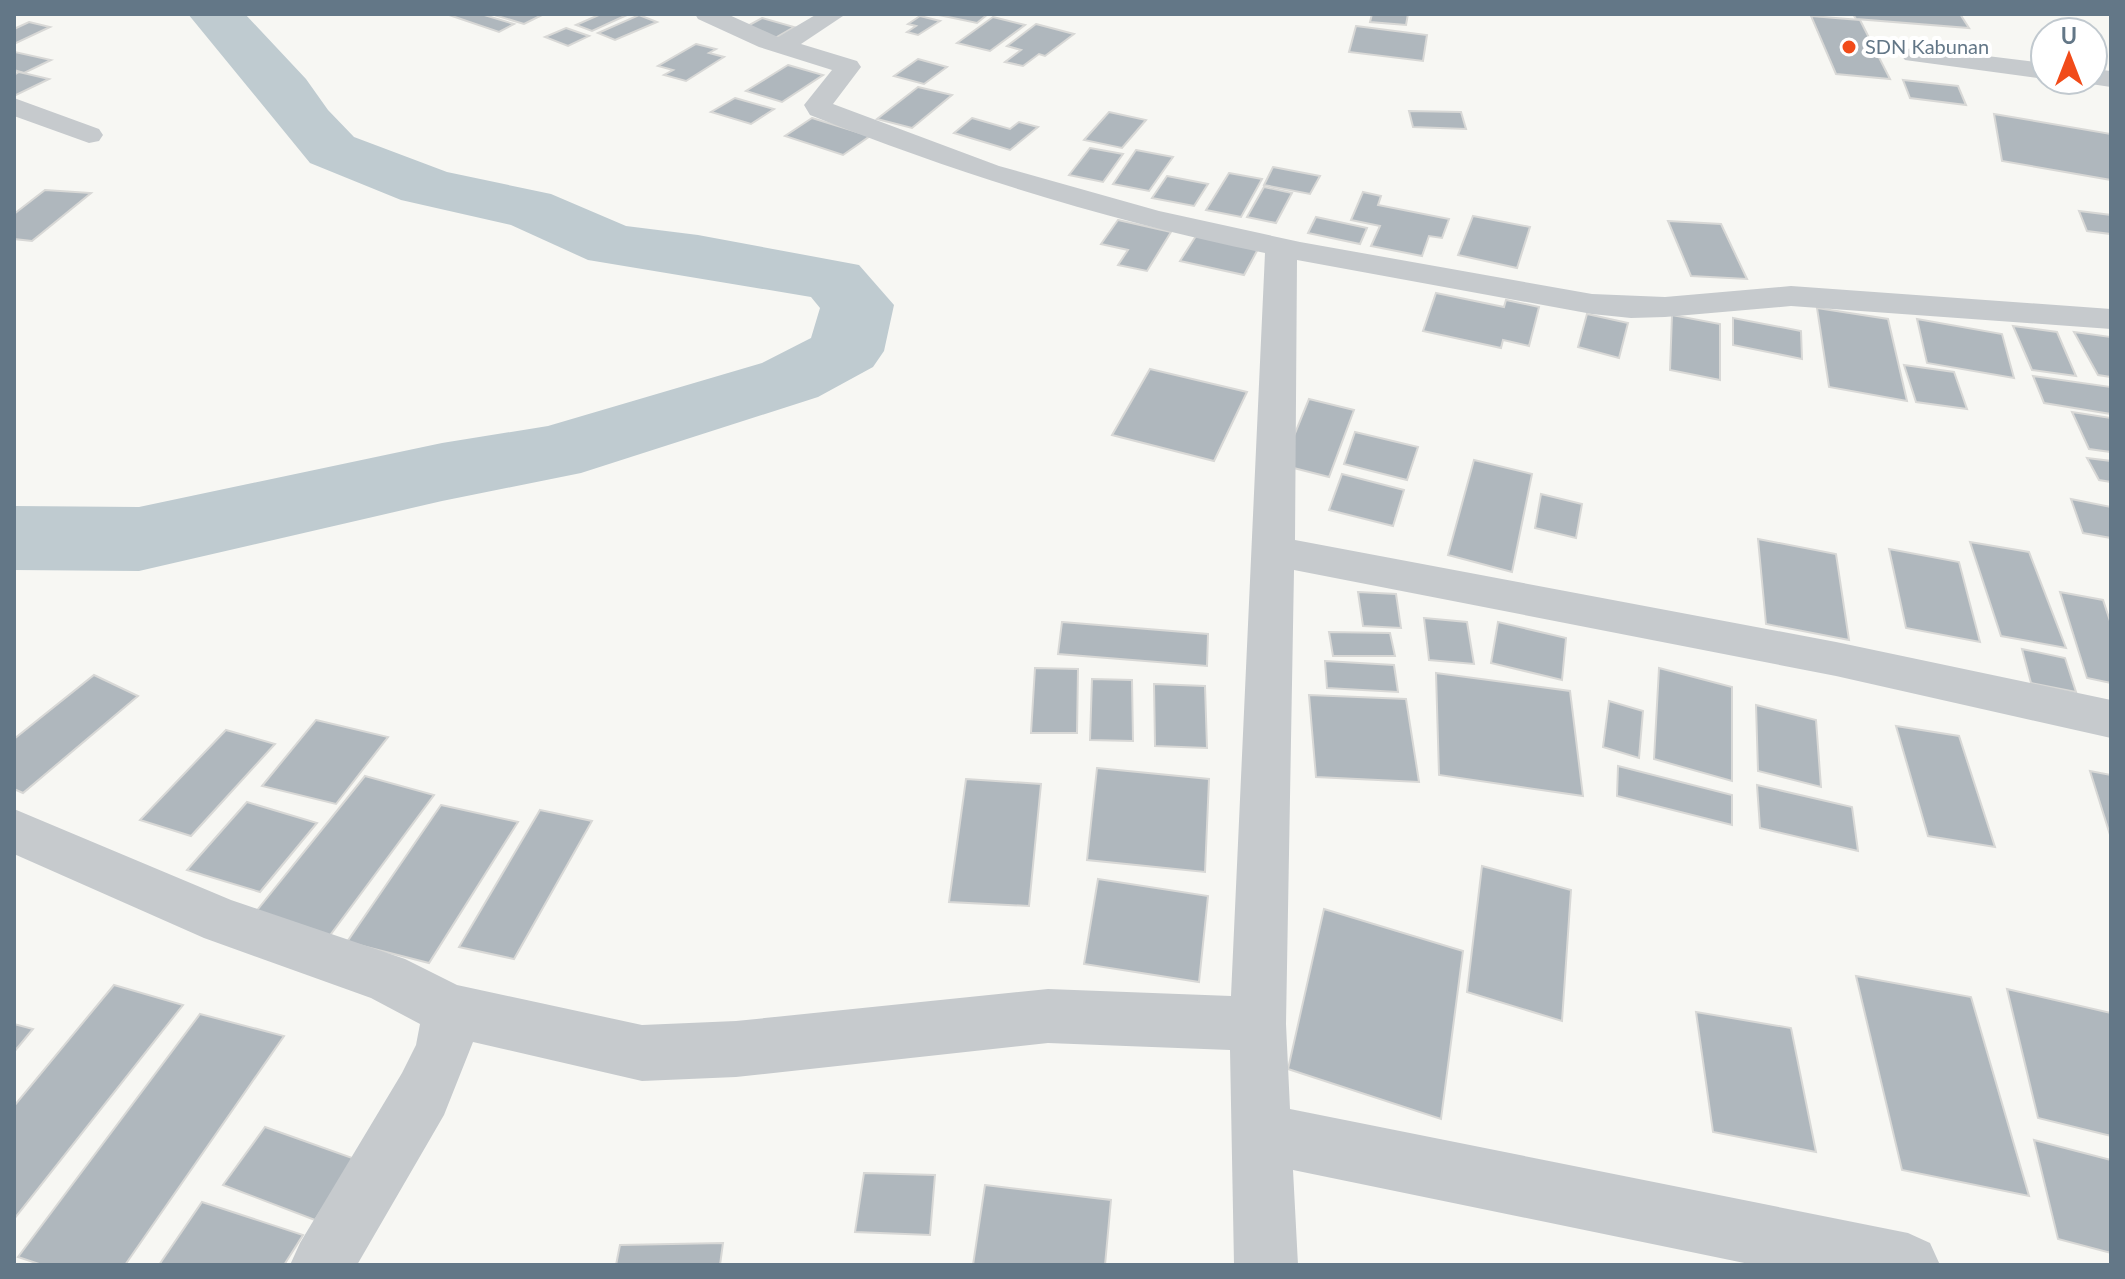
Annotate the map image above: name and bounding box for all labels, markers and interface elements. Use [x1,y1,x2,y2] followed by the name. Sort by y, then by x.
[2029,16,2109,96] north arrow
[2061,22,2077,49] text: U
[1865,34,1989,58] place label: SDN Kabunan
[1840,38,1858,56] marker: SDN Kabunan

